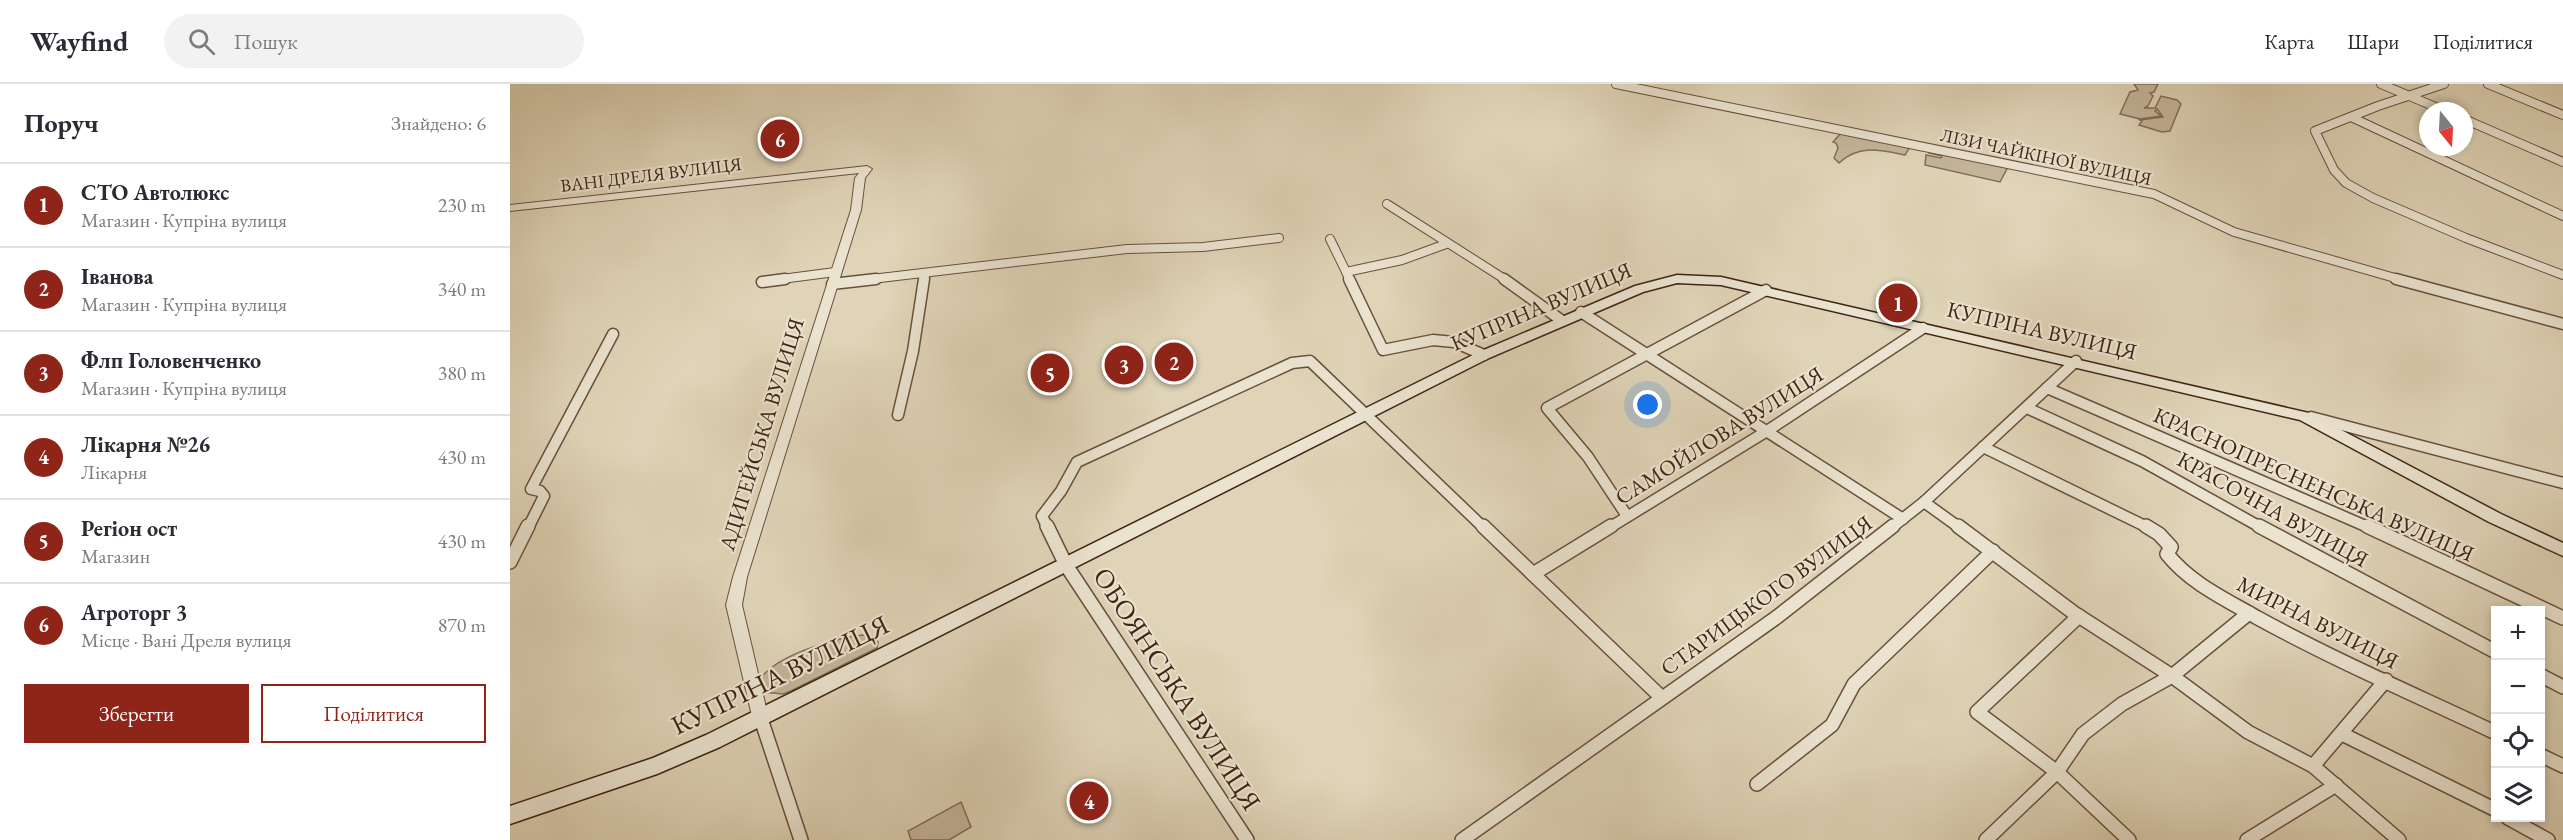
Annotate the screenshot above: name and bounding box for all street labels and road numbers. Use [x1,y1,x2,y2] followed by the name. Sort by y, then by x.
[1938,123,2154,190] street label: ЛІЗИ ЧАЙКІНОЇ ВУЛИЦЯ
[559,152,743,197] street label: ВАНІ ДРЕЛЯ ВУЛИЦЯ
[1446,255,1636,358] street label: КУПРІНА ВУЛИЦЯ
[1944,295,2140,366] street label: КУПРІНА ВУЛИЦЯ
[712,314,811,555] street label: АДИГЕЙСЬКА ВУЛИЦЯ
[1610,359,1829,511] street label: САМОЙЛОВА ВУЛИЦЯ
[2149,400,2479,569] street label: КРАСНОПРЕСНЕНСЬКА ВУЛИЦЯ
[2172,445,2374,574] street label: КРАСОЧНА ВУЛИЦЯ
[1654,508,1878,682] street label: СТАРИЦЬКОГО ВУЛИЦЯ
[1086,560,1269,817] street label: ОБОЯНСЬКА ВУЛИЦЯ
[2232,569,2404,676] street label: МИРНА ВУЛИЦЯ
[665,607,894,742] street label: КУПРІНА ВУЛИЦЯ

